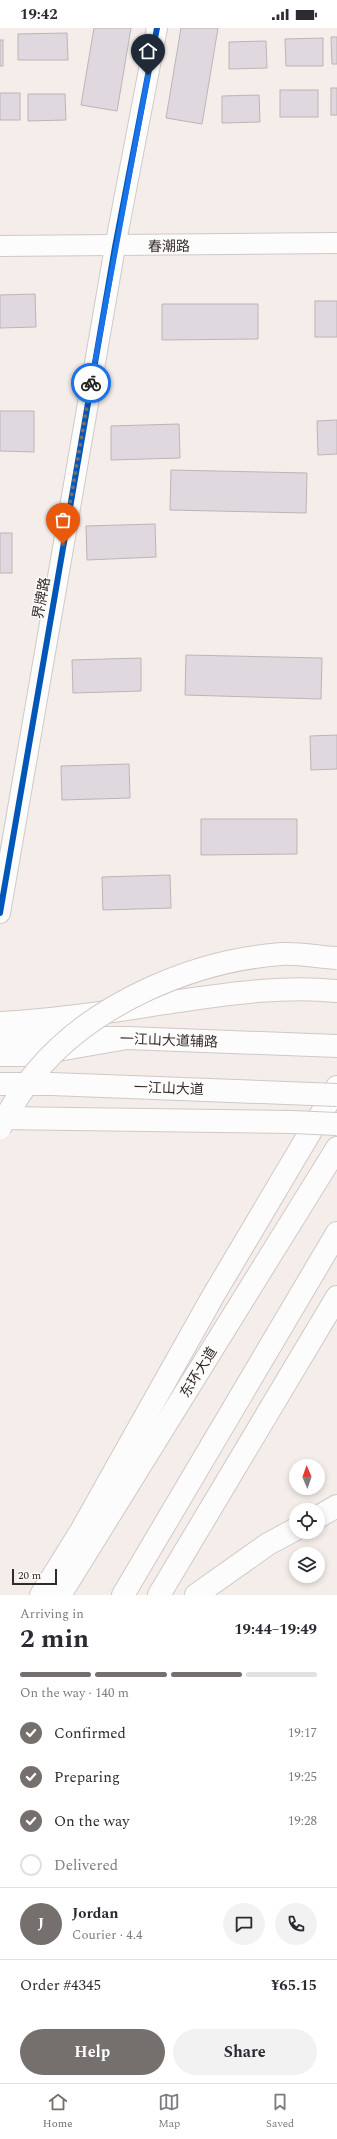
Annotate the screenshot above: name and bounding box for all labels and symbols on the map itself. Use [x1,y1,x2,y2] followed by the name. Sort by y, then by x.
[131,34,165,75] pin
[148,236,190,257] street label: 春潮路
[71,363,111,403] courier
[46,503,80,544] pin
[28,576,55,621] street label: 界牌路
[120,1028,218,1053] street label: 一江山大道辅路
[134,1077,204,1100] street label: 一江山大道
[175,1343,222,1402] street label: 东环大道
[289,1459,325,1495] north arrow
[12,1567,57,1586] scale bar

